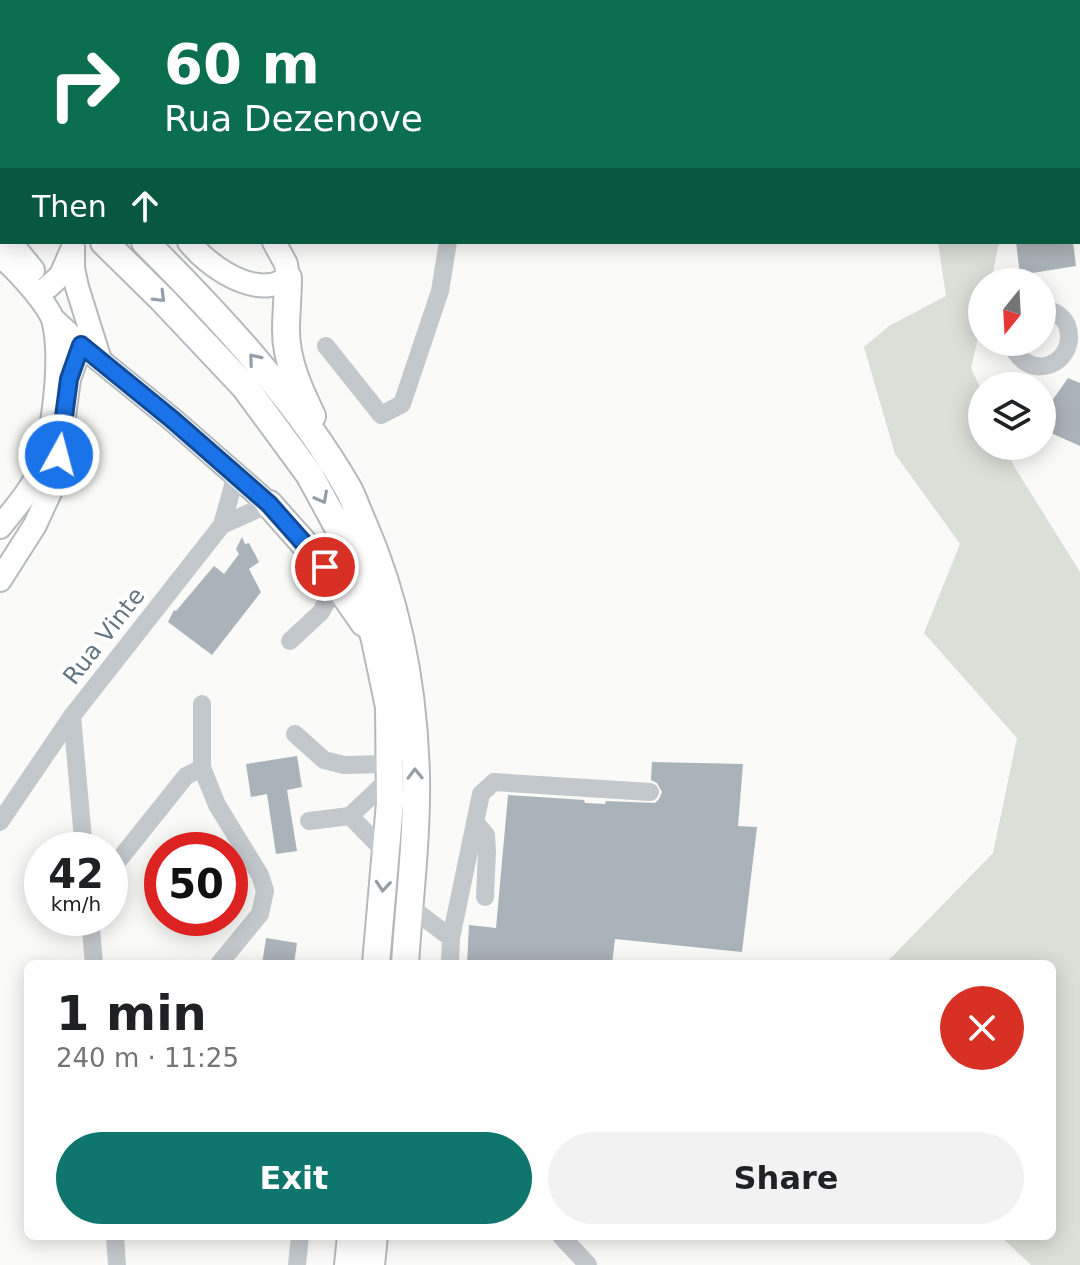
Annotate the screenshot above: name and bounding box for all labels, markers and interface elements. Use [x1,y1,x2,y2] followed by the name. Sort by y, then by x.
[164,31,320,96] text: 60 m
[32,32,136,136] icon: right
[164,98,423,139] text: Rua Dezenove
[123,184,167,228] icon: ahead
[32,189,107,224] text: Then
[968,268,1056,356] north arrow
[968,268,1056,460] map controls
[151,287,165,302] one-way arrow
[249,354,264,369] one-way arrow
[968,372,1056,460] button: layers
[17,413,101,497] position arrow
[313,490,328,505] one-way arrow
[291,533,359,601] pin
[303,545,347,589] icon: arrive
[58,582,150,690] street label: Rua Vinte
[406,767,424,780] one-way arrow
[144,832,248,936] speed limit sign: 50
[48,851,104,897] text: 42
[374,880,391,893] one-way arrow
[51,892,101,916] text: km/h
[56,985,207,1041] text: 1 min
[940,986,1024,1070] button: close
[56,1043,239,1073] text: 240 m · 11:25
[56,1132,532,1224] button: Exit
[548,1132,1024,1224] button: Share

